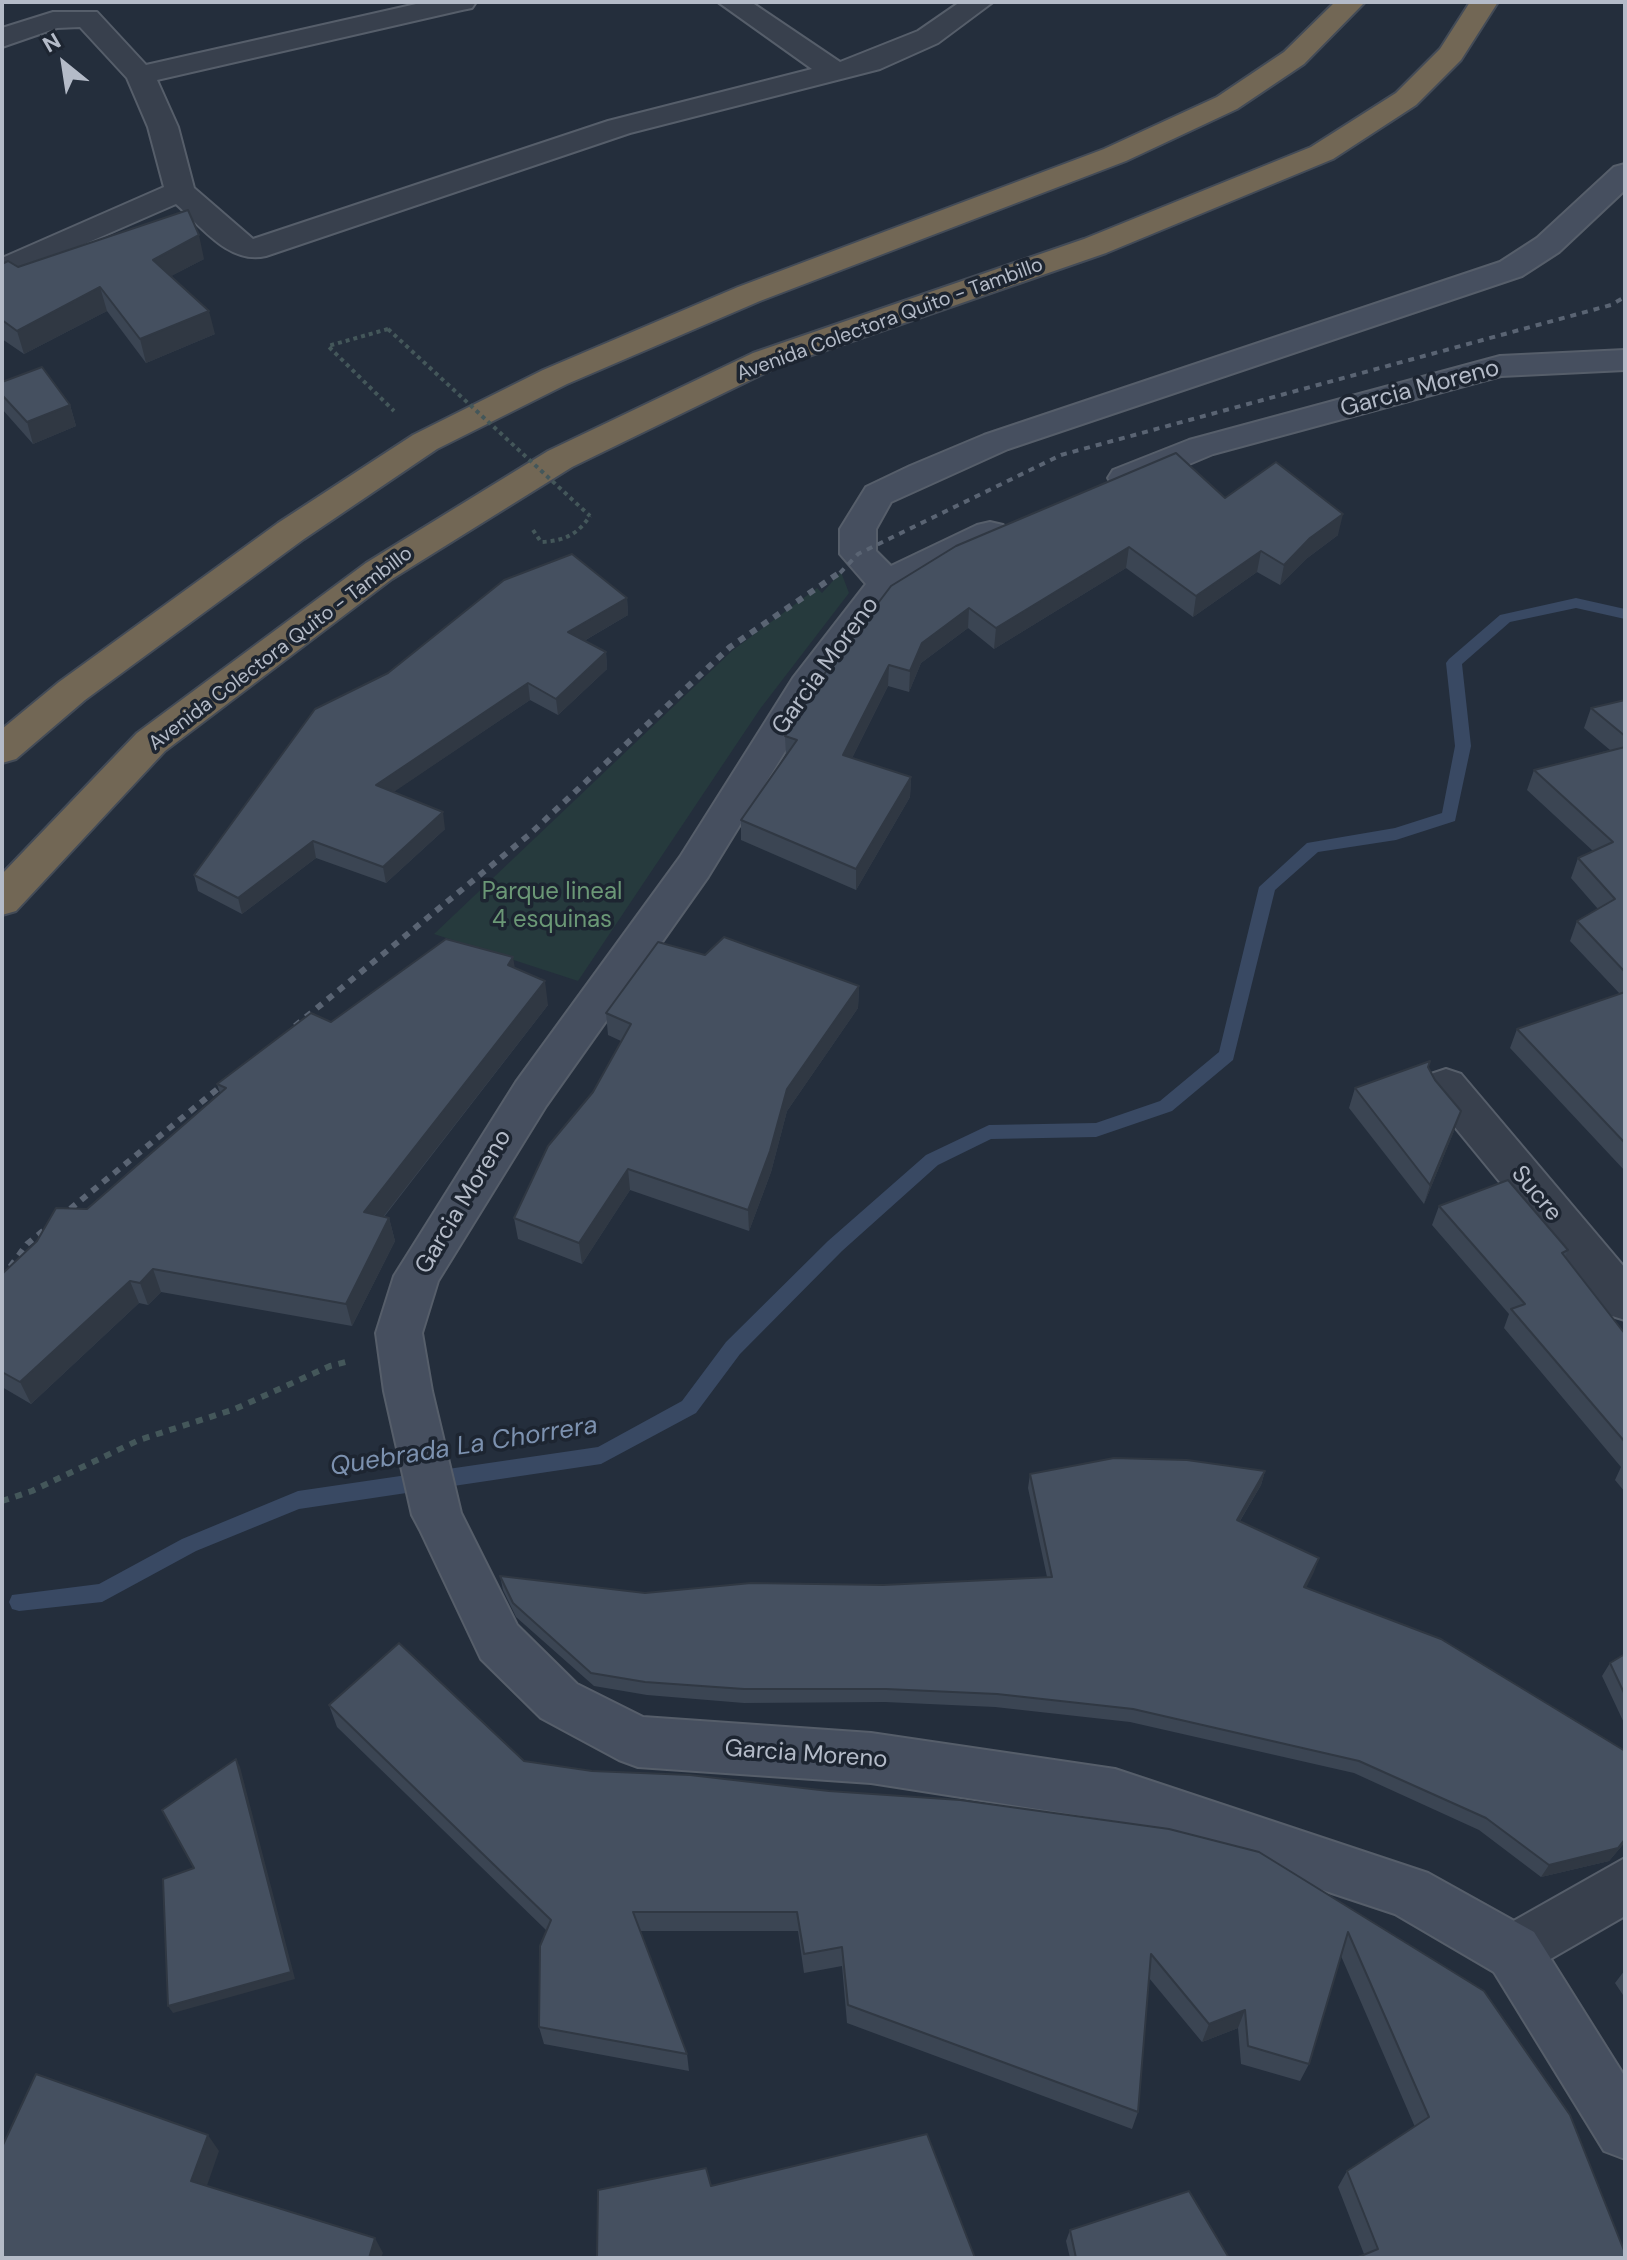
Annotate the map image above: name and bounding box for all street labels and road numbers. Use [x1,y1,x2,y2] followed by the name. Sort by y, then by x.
[734,253,1046,387] street label: Avenida Colectora Quito - Tambillo
[1338,354,1502,424] street label: Garcia Moreno
[144,542,418,756] street label: Avenida Colectora Quito - Tambillo
[766,592,886,740] street label: Garcia Moreno
[410,1125,518,1279] street label: Garcia Moreno
[1505,1160,1567,1228] street label: Sucre
[724,1735,888,1775] street label: Garcia Moreno

